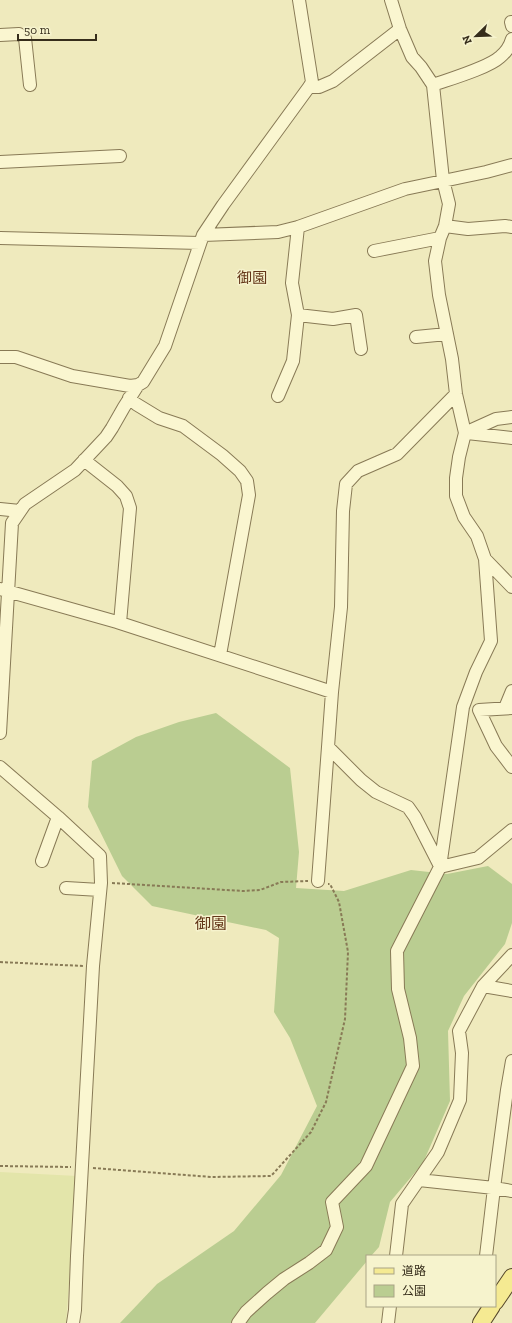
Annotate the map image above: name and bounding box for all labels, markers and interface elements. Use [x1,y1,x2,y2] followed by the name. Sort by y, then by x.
[18,16,96,42] scale bar
[456,16,496,56] north arrow
[24,23,51,37] text: 50 m
[459,33,475,46] text: N
[237,269,267,287] district label: 御園
[195,914,227,933] district label: 御園
[366,1255,496,1307] legend
[402,1264,426,1278] text: 道路
[402,1284,426,1298] text: 公園

